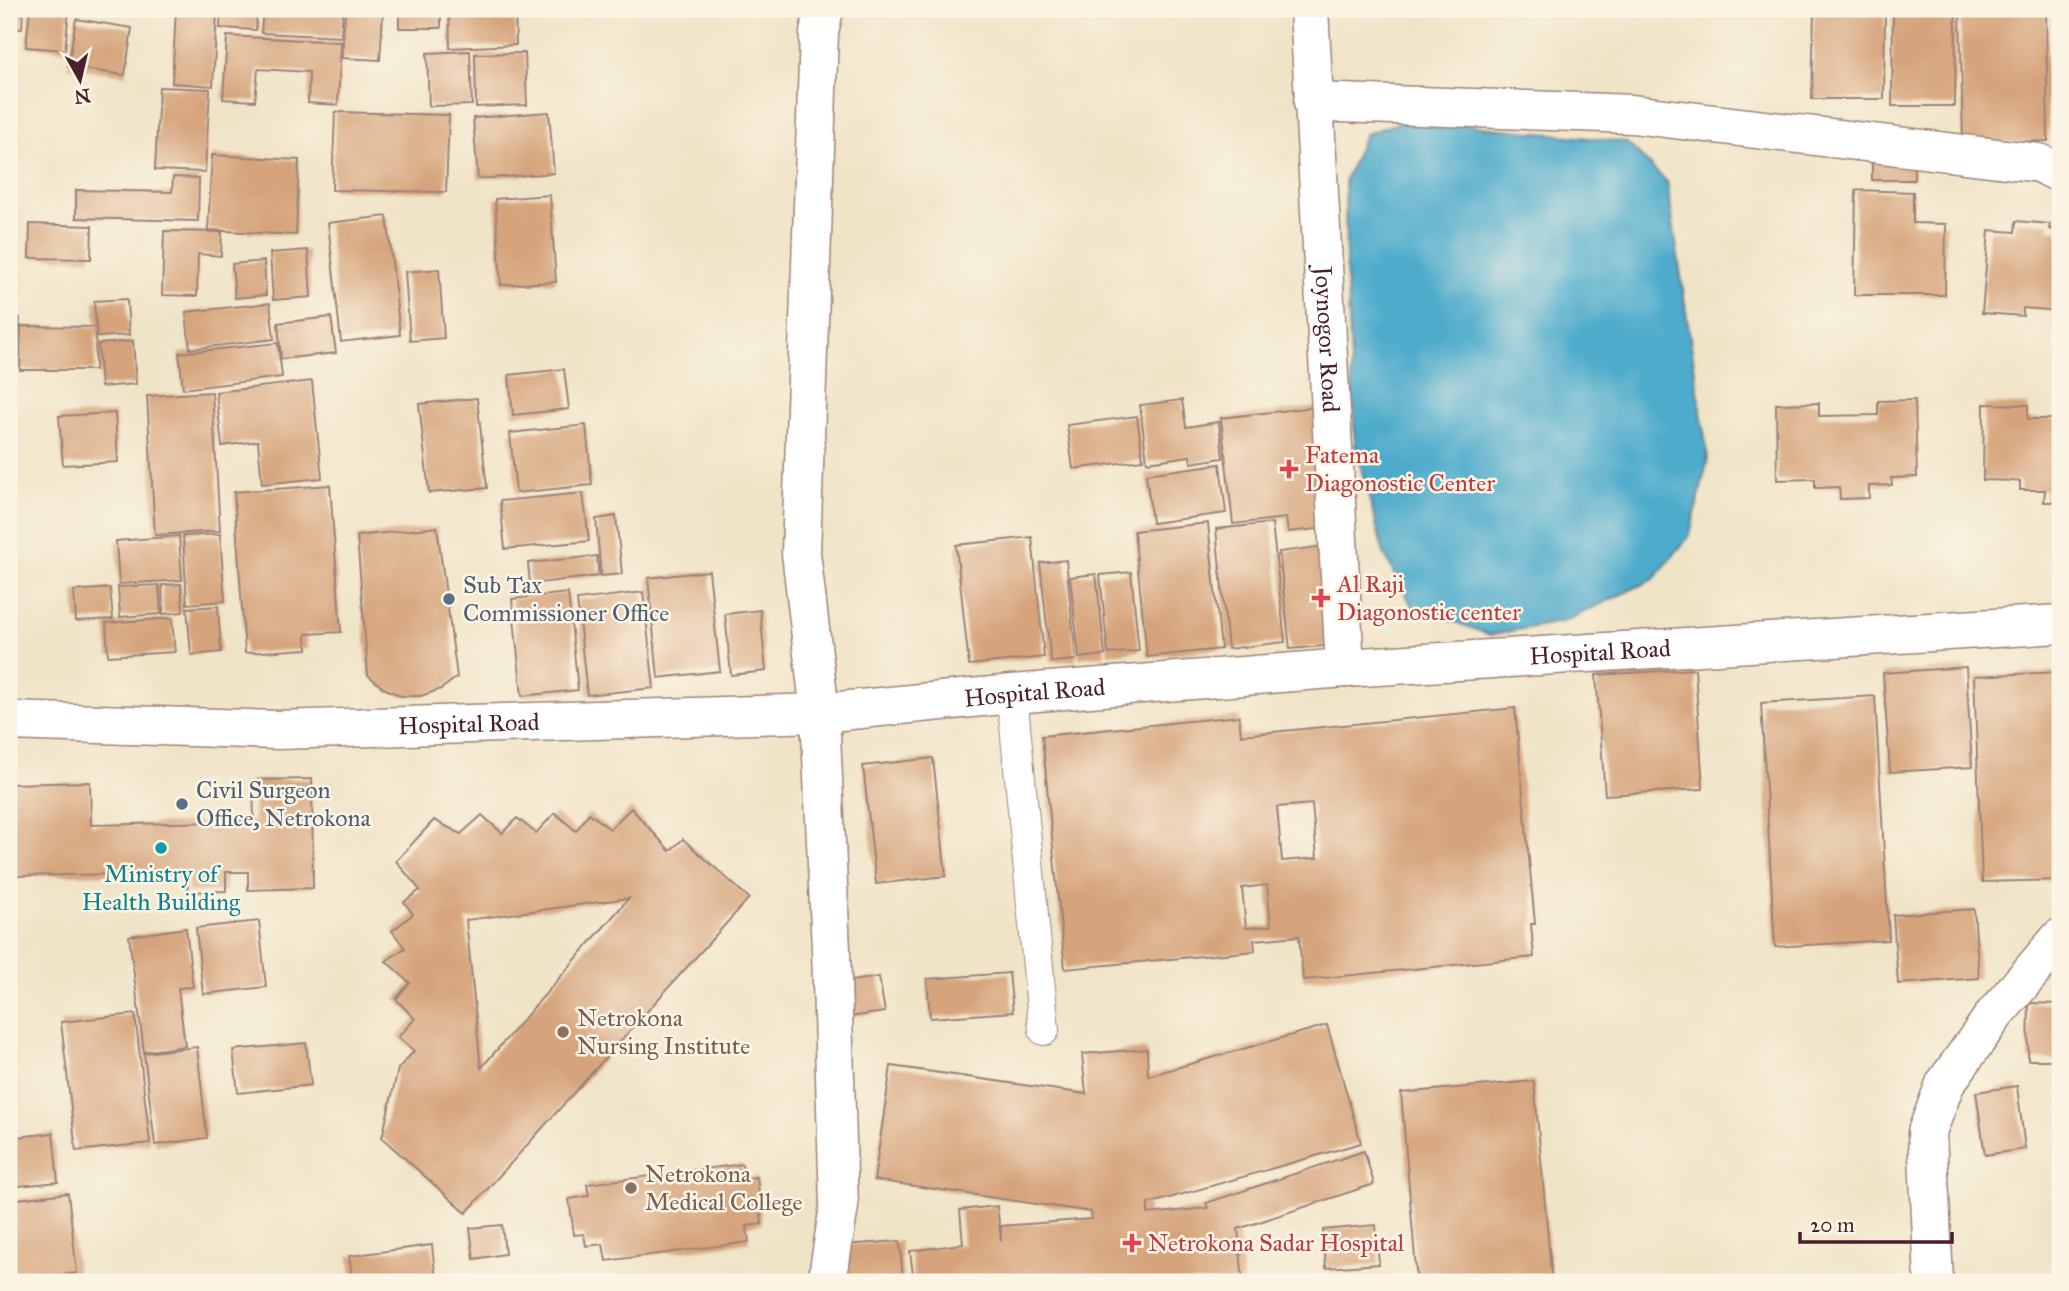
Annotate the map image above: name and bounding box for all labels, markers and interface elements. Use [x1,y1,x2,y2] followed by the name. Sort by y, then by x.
[46,46,116,116] north arrow
[73,84,92,109] text: N
[1308,263,1346,413] street label: Joynogor Road
[1305,440,1495,498] place label: Fatema Diagonostic Center
[1279,459,1299,479] marker: Fatema Diagonostic Center
[1336,569,1521,627] place label: Al Raji Diagonostic center
[463,570,669,628] place label: Sub Tax Commissioner Office
[1311,588,1331,608] marker: Al Raji Diagonostic center
[441,591,457,607] marker: Sub Tax Commissioner Office
[1529,633,1672,672] street label: Hospital Road
[963,672,1106,714] street label: Hospital Road
[398,707,540,741] street label: Hospital Road
[196,775,371,833] place label: Civil Surgeon Office, Netrokona
[174,796,190,812] marker: Civil Surgeon Office, Netrokona
[153,840,169,856] marker: Ministry of Health Building
[82,859,241,917] place label: Ministry of Health Building
[577,1003,750,1061] place label: Netrokona Nursing Institute
[555,1024,571,1040] marker: Netrokona Nursing Institute
[645,1159,803,1217] place label: Netrokona Medical College
[623,1180,639,1196] marker: Netrokona Medical College
[1800,1200,1952,1244] scale bar
[1810,1212,1855,1238] text: 20 m
[1148,1228,1405,1258] place label: Netrokona Sadar Hospital
[1122,1233,1142,1253] marker: Netrokona Sadar Hospital

